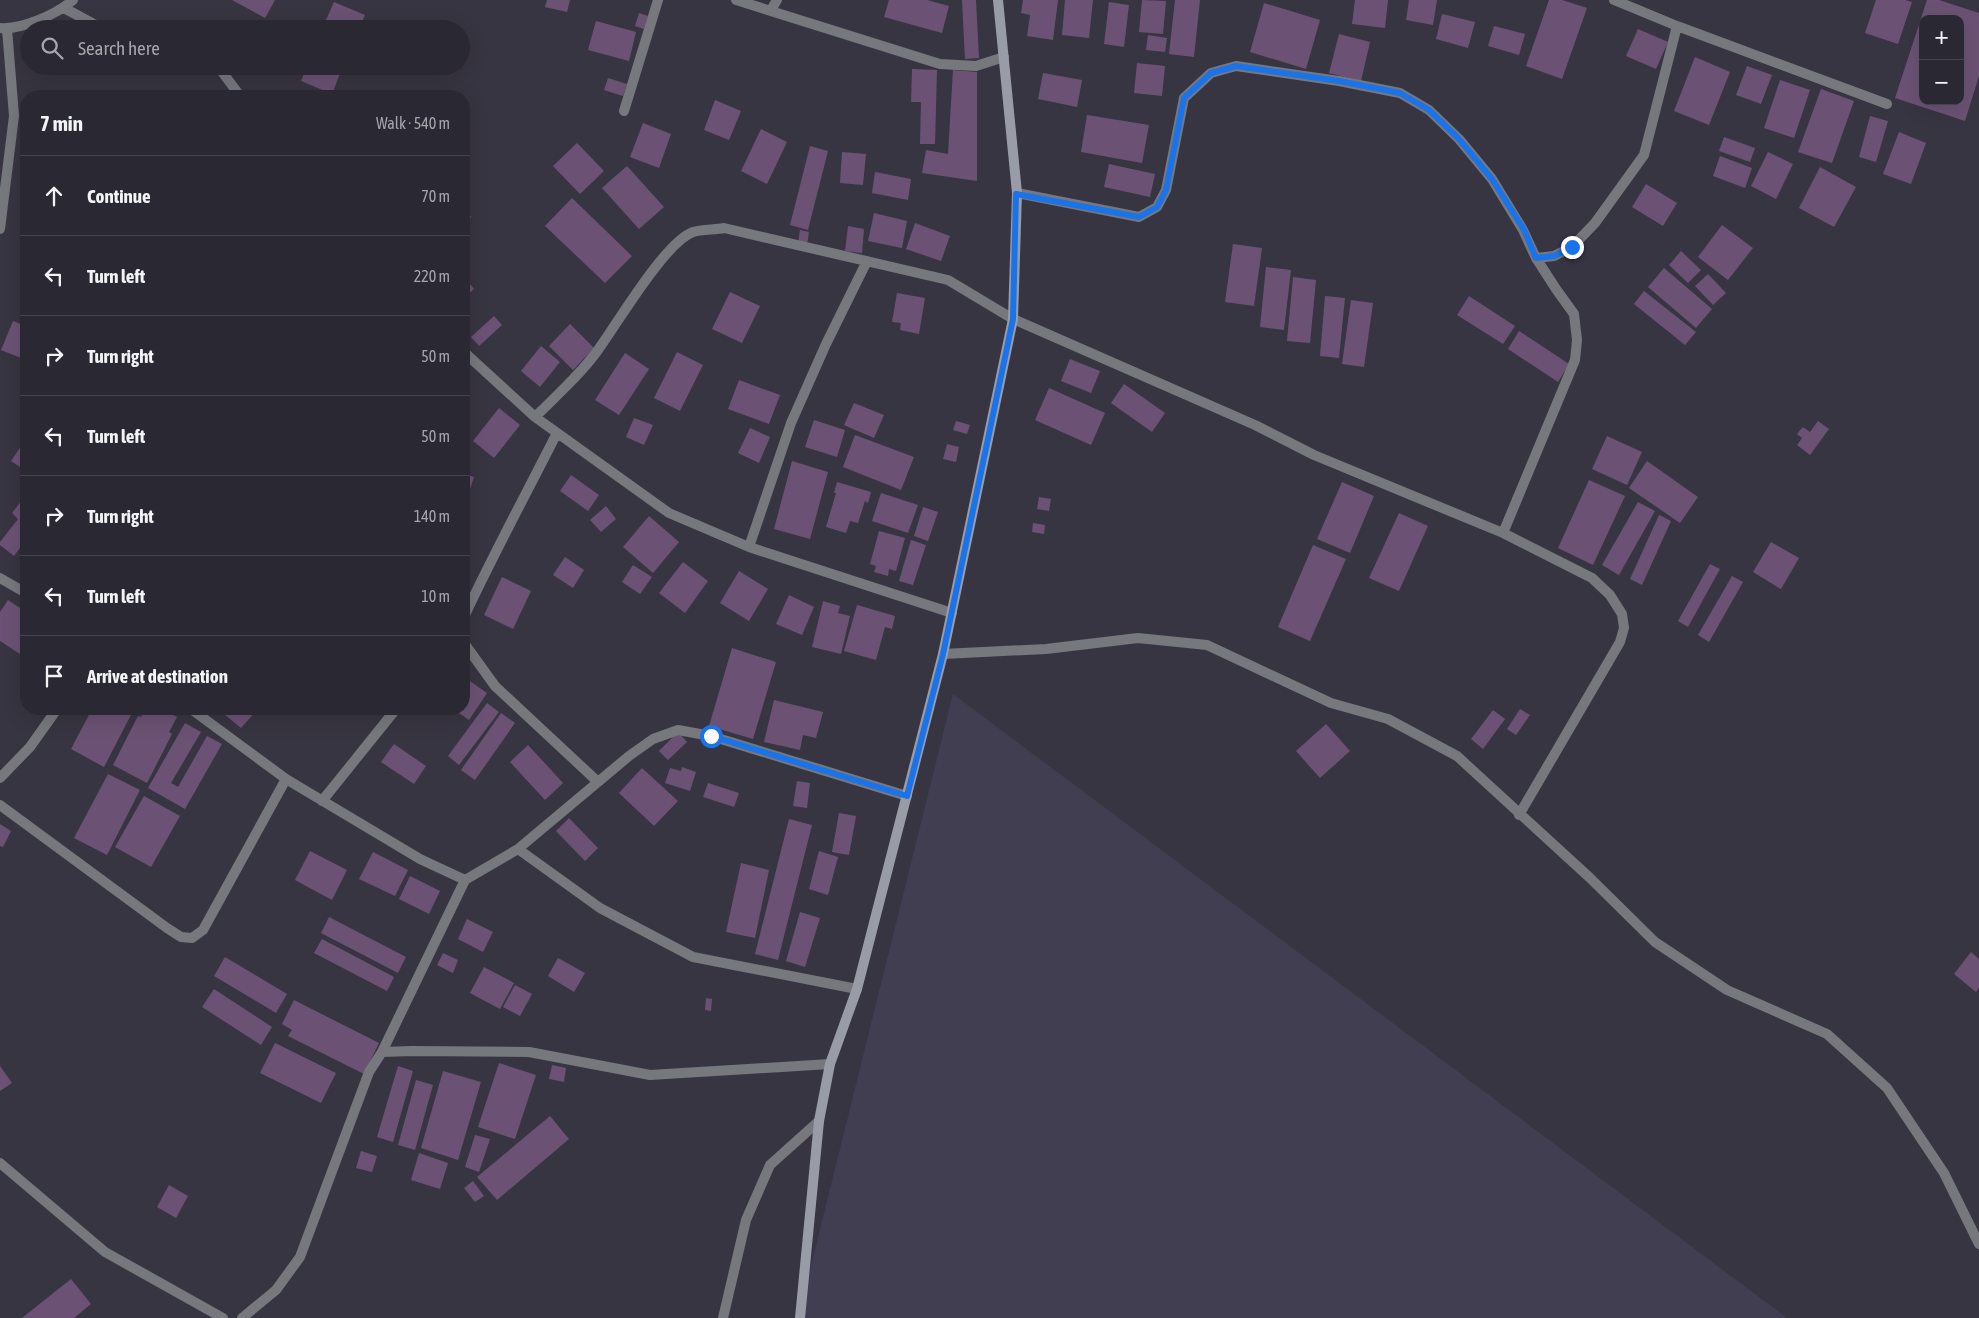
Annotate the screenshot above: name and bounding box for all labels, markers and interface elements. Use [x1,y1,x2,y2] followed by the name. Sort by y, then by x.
[1919,15,1964,105] map controls
[1919,15,1964,60] button: +
[20,20,470,75] search box
[38,34,66,62] icon: search
[78,37,160,59] text: Search here
[1919,60,1964,105] button: −
[40,111,83,135] text: 7 min
[376,114,450,132] text: Walk · 540 m
[40,182,68,210] icon: ahead
[87,185,151,207] text: Continue
[421,187,450,205] text: 70 m
[1561,236,1584,259] route end
[40,262,68,290] icon: left
[87,265,145,287] text: Turn left
[414,267,450,285] text: 220 m
[40,342,68,370] icon: right
[87,345,154,367] text: Turn right
[421,347,450,365] text: 50 m
[40,422,68,450] icon: left
[87,425,145,447] text: Turn left
[421,427,450,445] text: 50 m
[40,502,68,530] icon: right
[87,505,154,527] text: Turn right
[414,507,450,525] text: 140 m
[40,582,68,610] icon: left
[87,585,145,607] text: Turn left
[421,587,450,605] text: 10 m
[40,662,68,690] icon: arrive
[87,665,228,687] text: Arrive at destination
[700,725,723,748] route start

